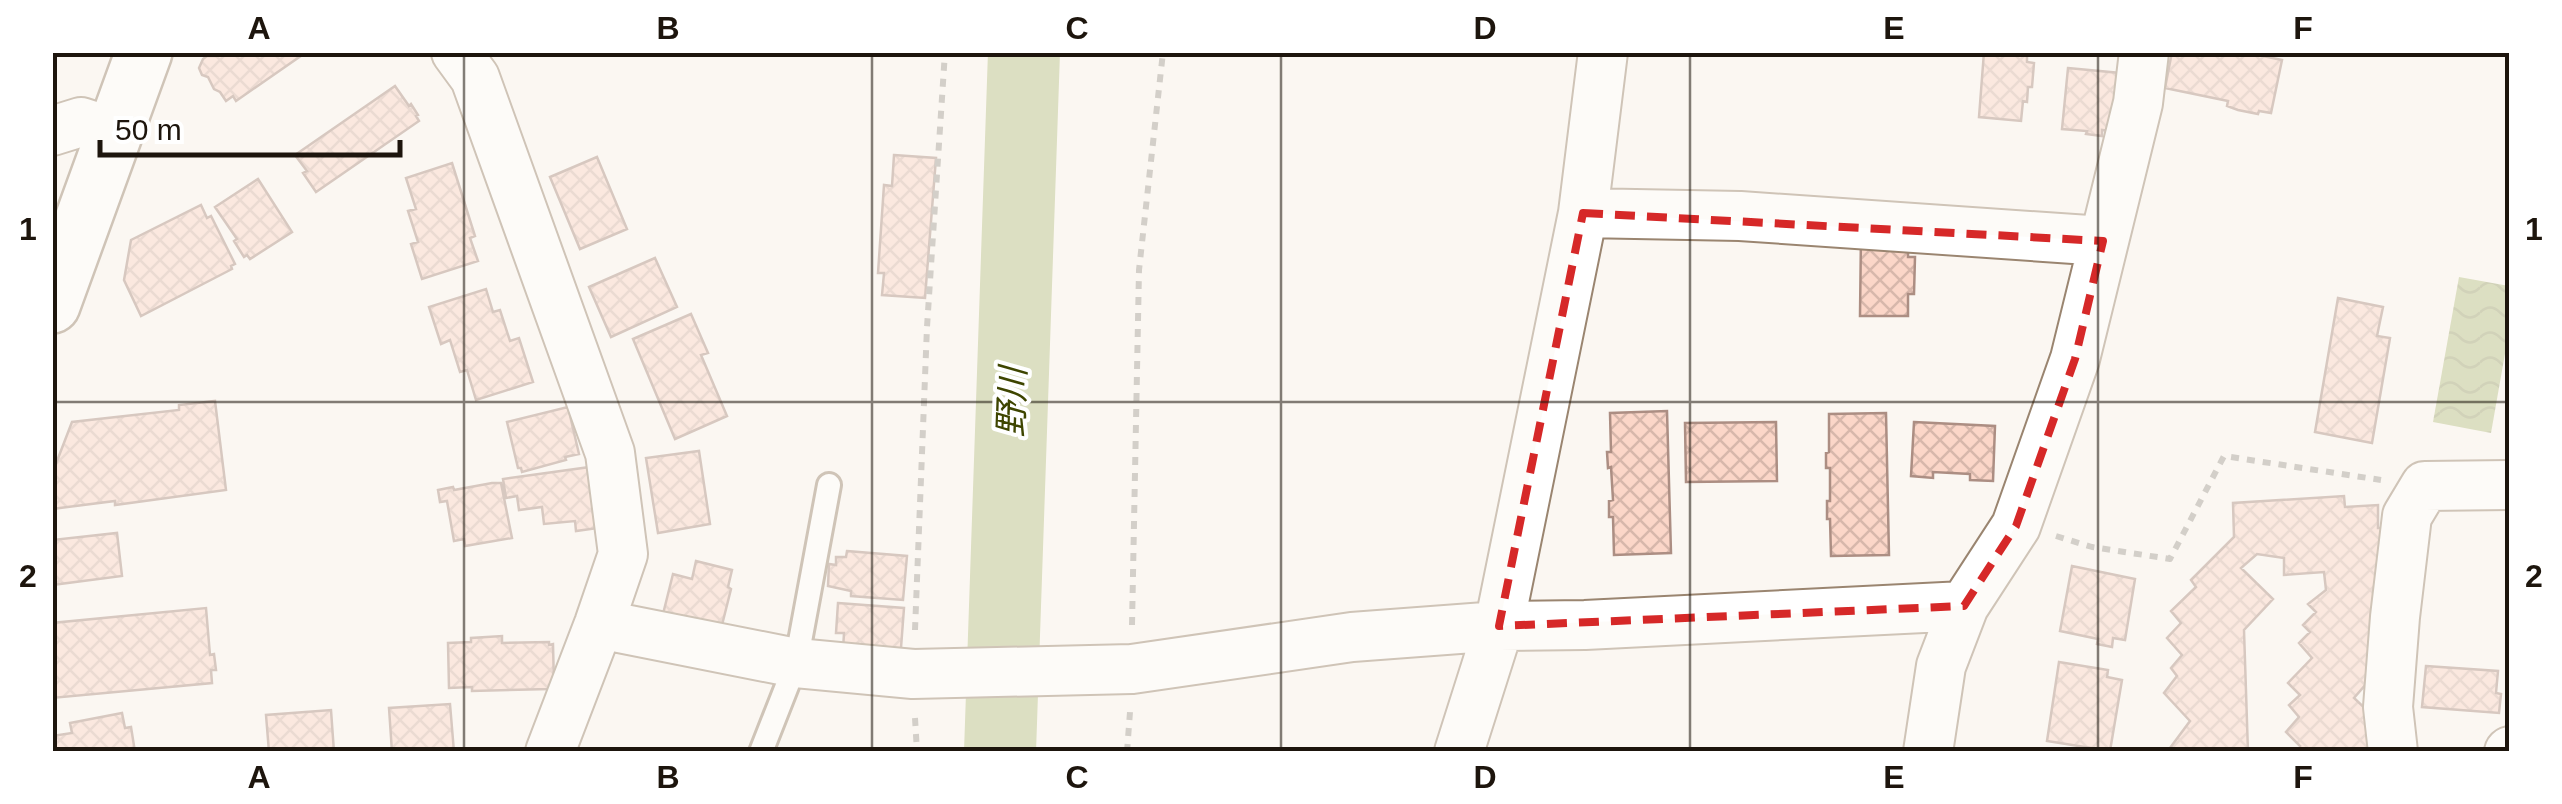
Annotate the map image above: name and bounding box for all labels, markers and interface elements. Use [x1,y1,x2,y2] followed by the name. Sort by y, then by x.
[247,10,271,46] text: A
[656,10,680,46] text: B
[1065,10,1089,46] text: C
[1473,10,1497,46] text: D
[1883,10,1905,46] text: E
[2293,10,2313,46] text: F
[100,95,400,157] scale bar
[115,113,182,146] text: 50 m
[19,211,37,247] text: 1
[2525,211,2543,247] text: 1
[991,362,1032,438] water label: 野川
[19,558,37,594] text: 2
[2525,558,2543,594] text: 2
[247,759,271,795] text: A
[656,759,680,795] text: B
[1065,759,1089,795] text: C
[1473,759,1497,795] text: D
[1883,759,1905,795] text: E
[2293,759,2313,795] text: F

